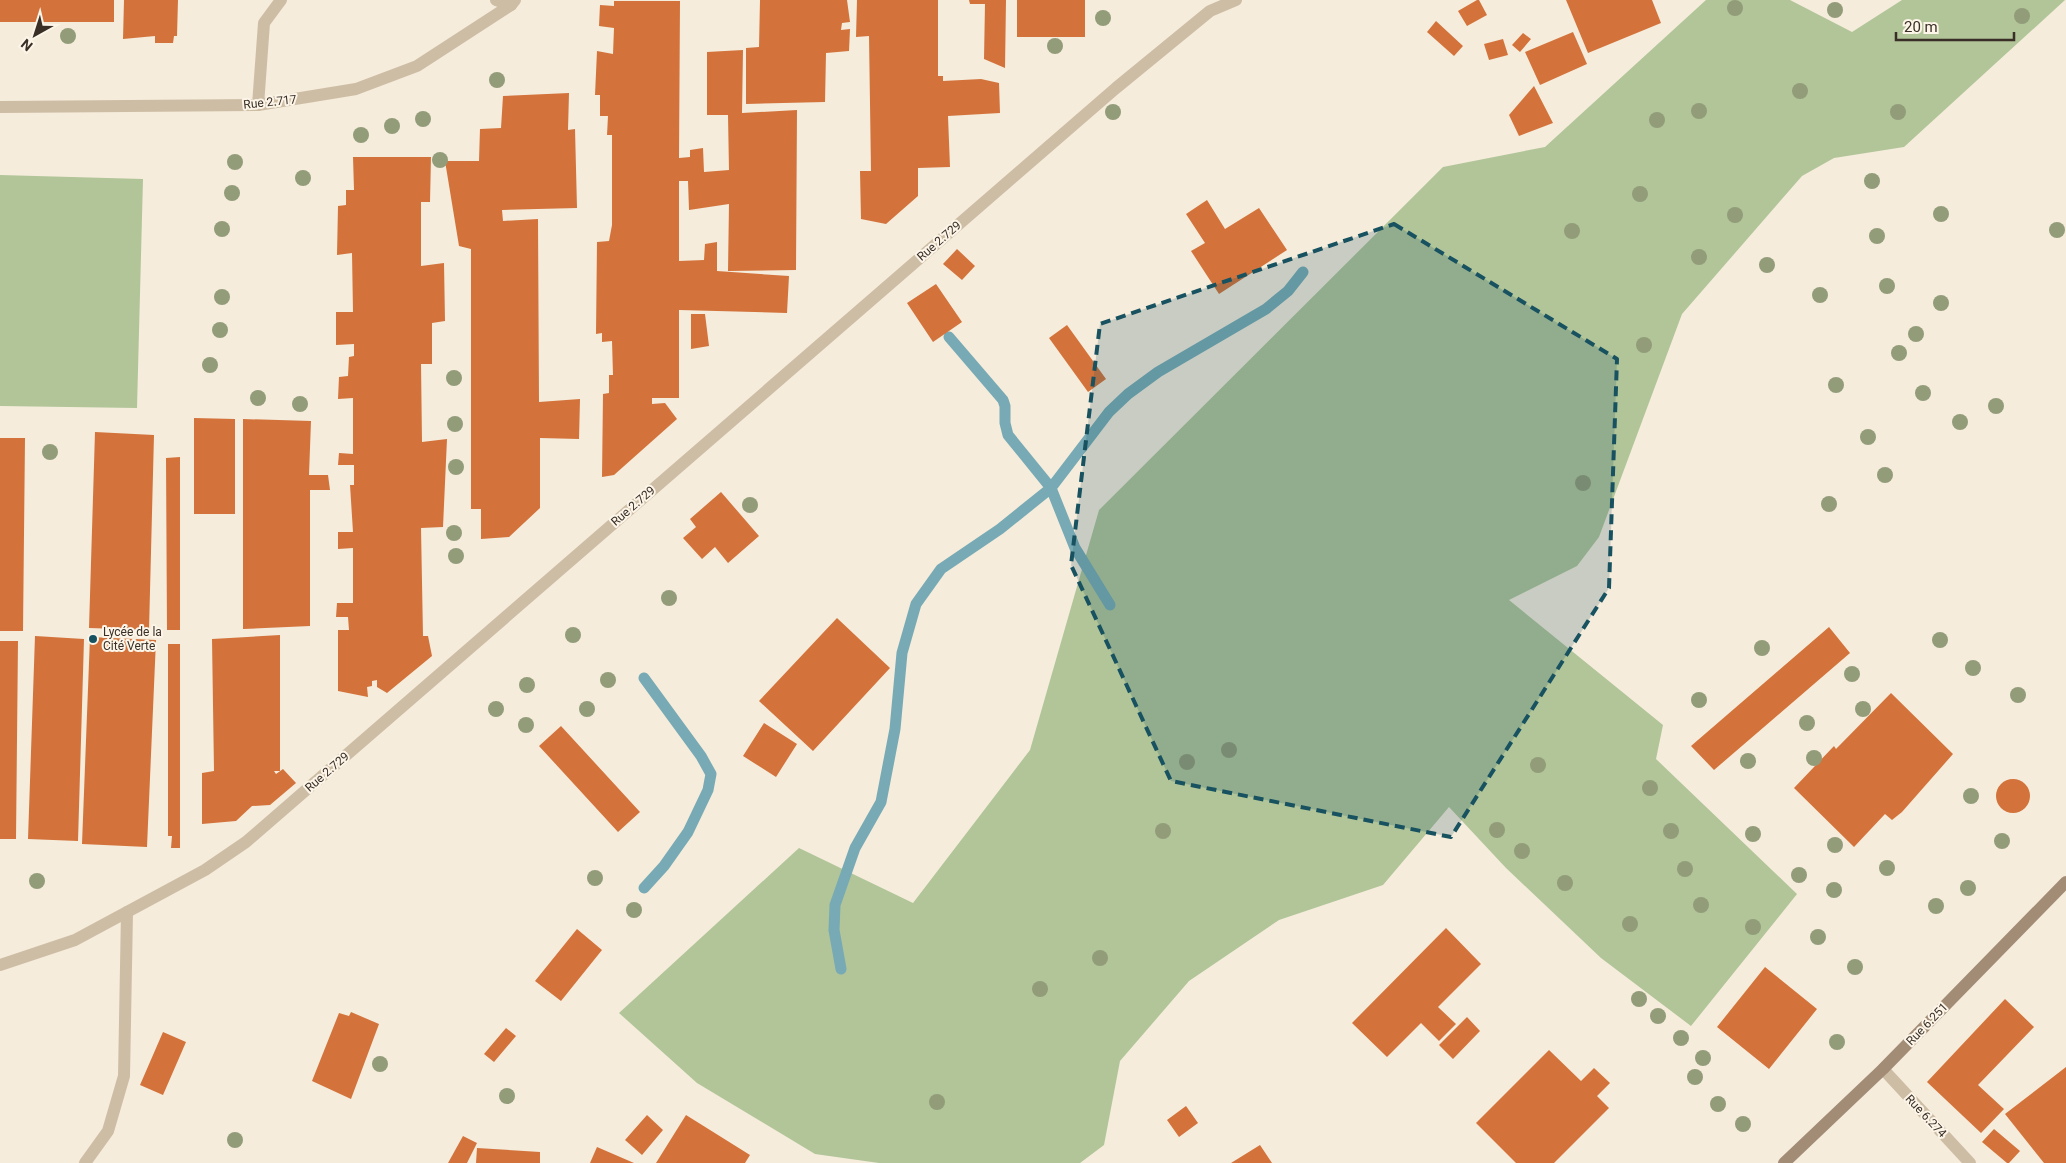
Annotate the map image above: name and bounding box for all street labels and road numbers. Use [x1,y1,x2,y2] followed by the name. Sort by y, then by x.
[243,92,298,112] street label: Rue 2.717
[914,218,964,264] street label: Rue 2.729
[608,483,658,529] street label: Rue 2.729
[302,749,352,795] street label: Rue 2.729
[1903,1000,1951,1048] street label: Rue 6.251
[1903,1092,1950,1141] street label: Rue 6.274

